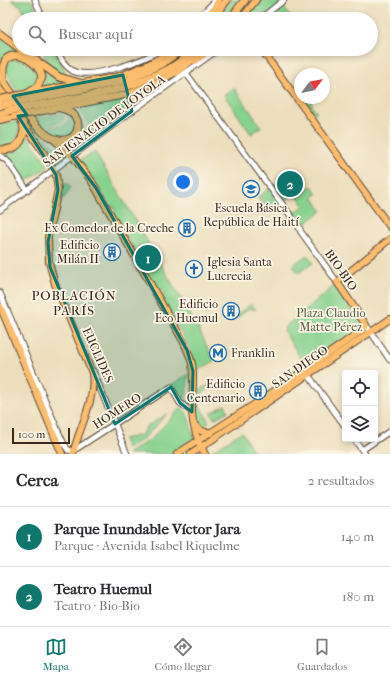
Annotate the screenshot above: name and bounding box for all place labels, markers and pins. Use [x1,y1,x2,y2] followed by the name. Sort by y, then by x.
[277,169,303,199] pin: 2
[241,179,261,199] school or university icon: Escuela Básica República de Haití
[203,201,299,229] place label: Escuela Básica República de Haití
[177,218,197,238] building icon: Ex Comedor de la Creche
[44,221,174,235] place label: Ex Comedor de la Creche
[57,238,99,266] place label: Edificio Milán II
[102,242,122,262] building icon: Edificio Milán II
[135,243,161,273] pin: 1
[207,255,272,283] place label: Iglesia Santa Lucrecia
[184,259,204,279] church icon: Iglesia Santa Lucrecia
[155,297,219,325] place label: Edificio Eco Huemul
[221,301,241,321] building icon: Edificio Eco Huemul
[208,343,228,363] metro station icon: Franklin
[231,346,275,360] place label: Franklin
[187,377,245,405] place label: Edificio Centenario
[248,381,268,401] building icon: Edificio Centenario

